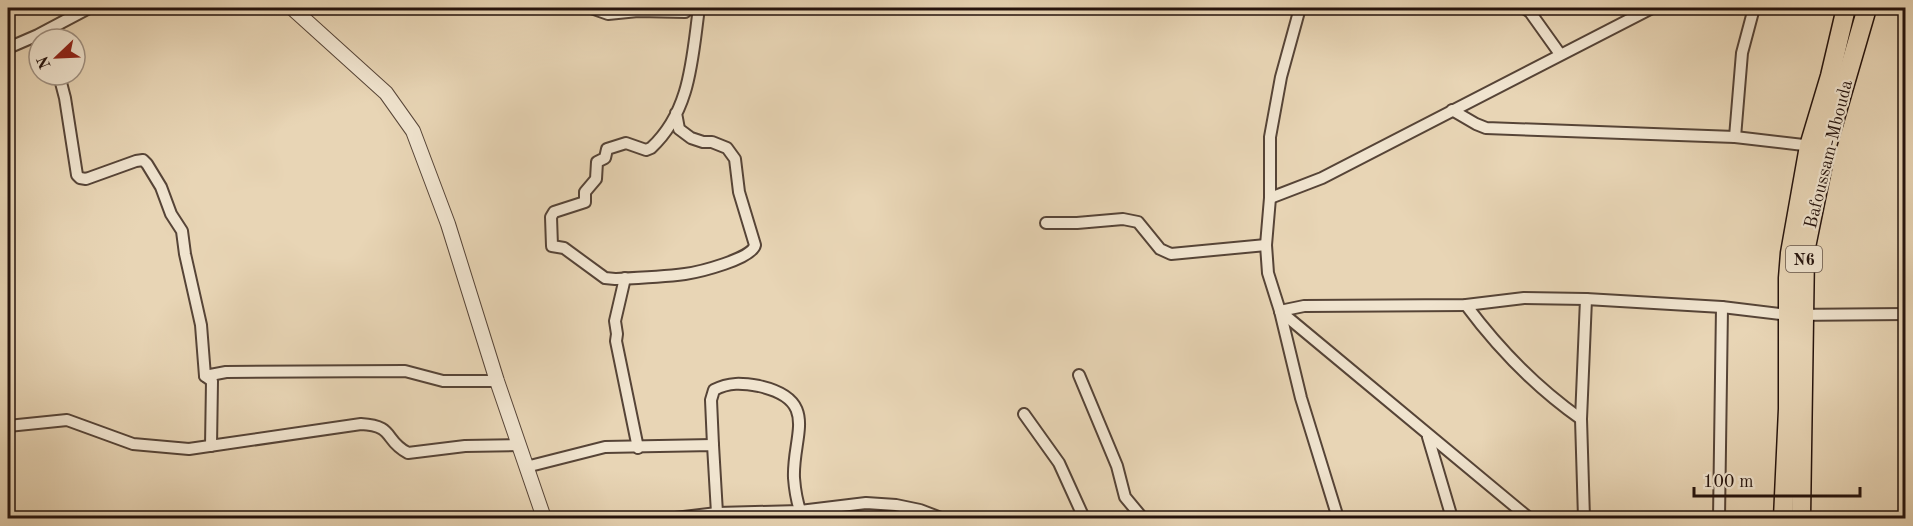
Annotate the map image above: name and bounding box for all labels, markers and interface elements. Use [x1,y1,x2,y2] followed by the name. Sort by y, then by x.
[27,27,87,87] north arrow
[35,53,55,71] text: N
[1802,78,1856,230] street label: Bafoussam-Mbouda
[1786,246,1822,272] road number: N6
[1694,460,1860,498] scale bar
[1703,473,1754,491] text: 100 m

